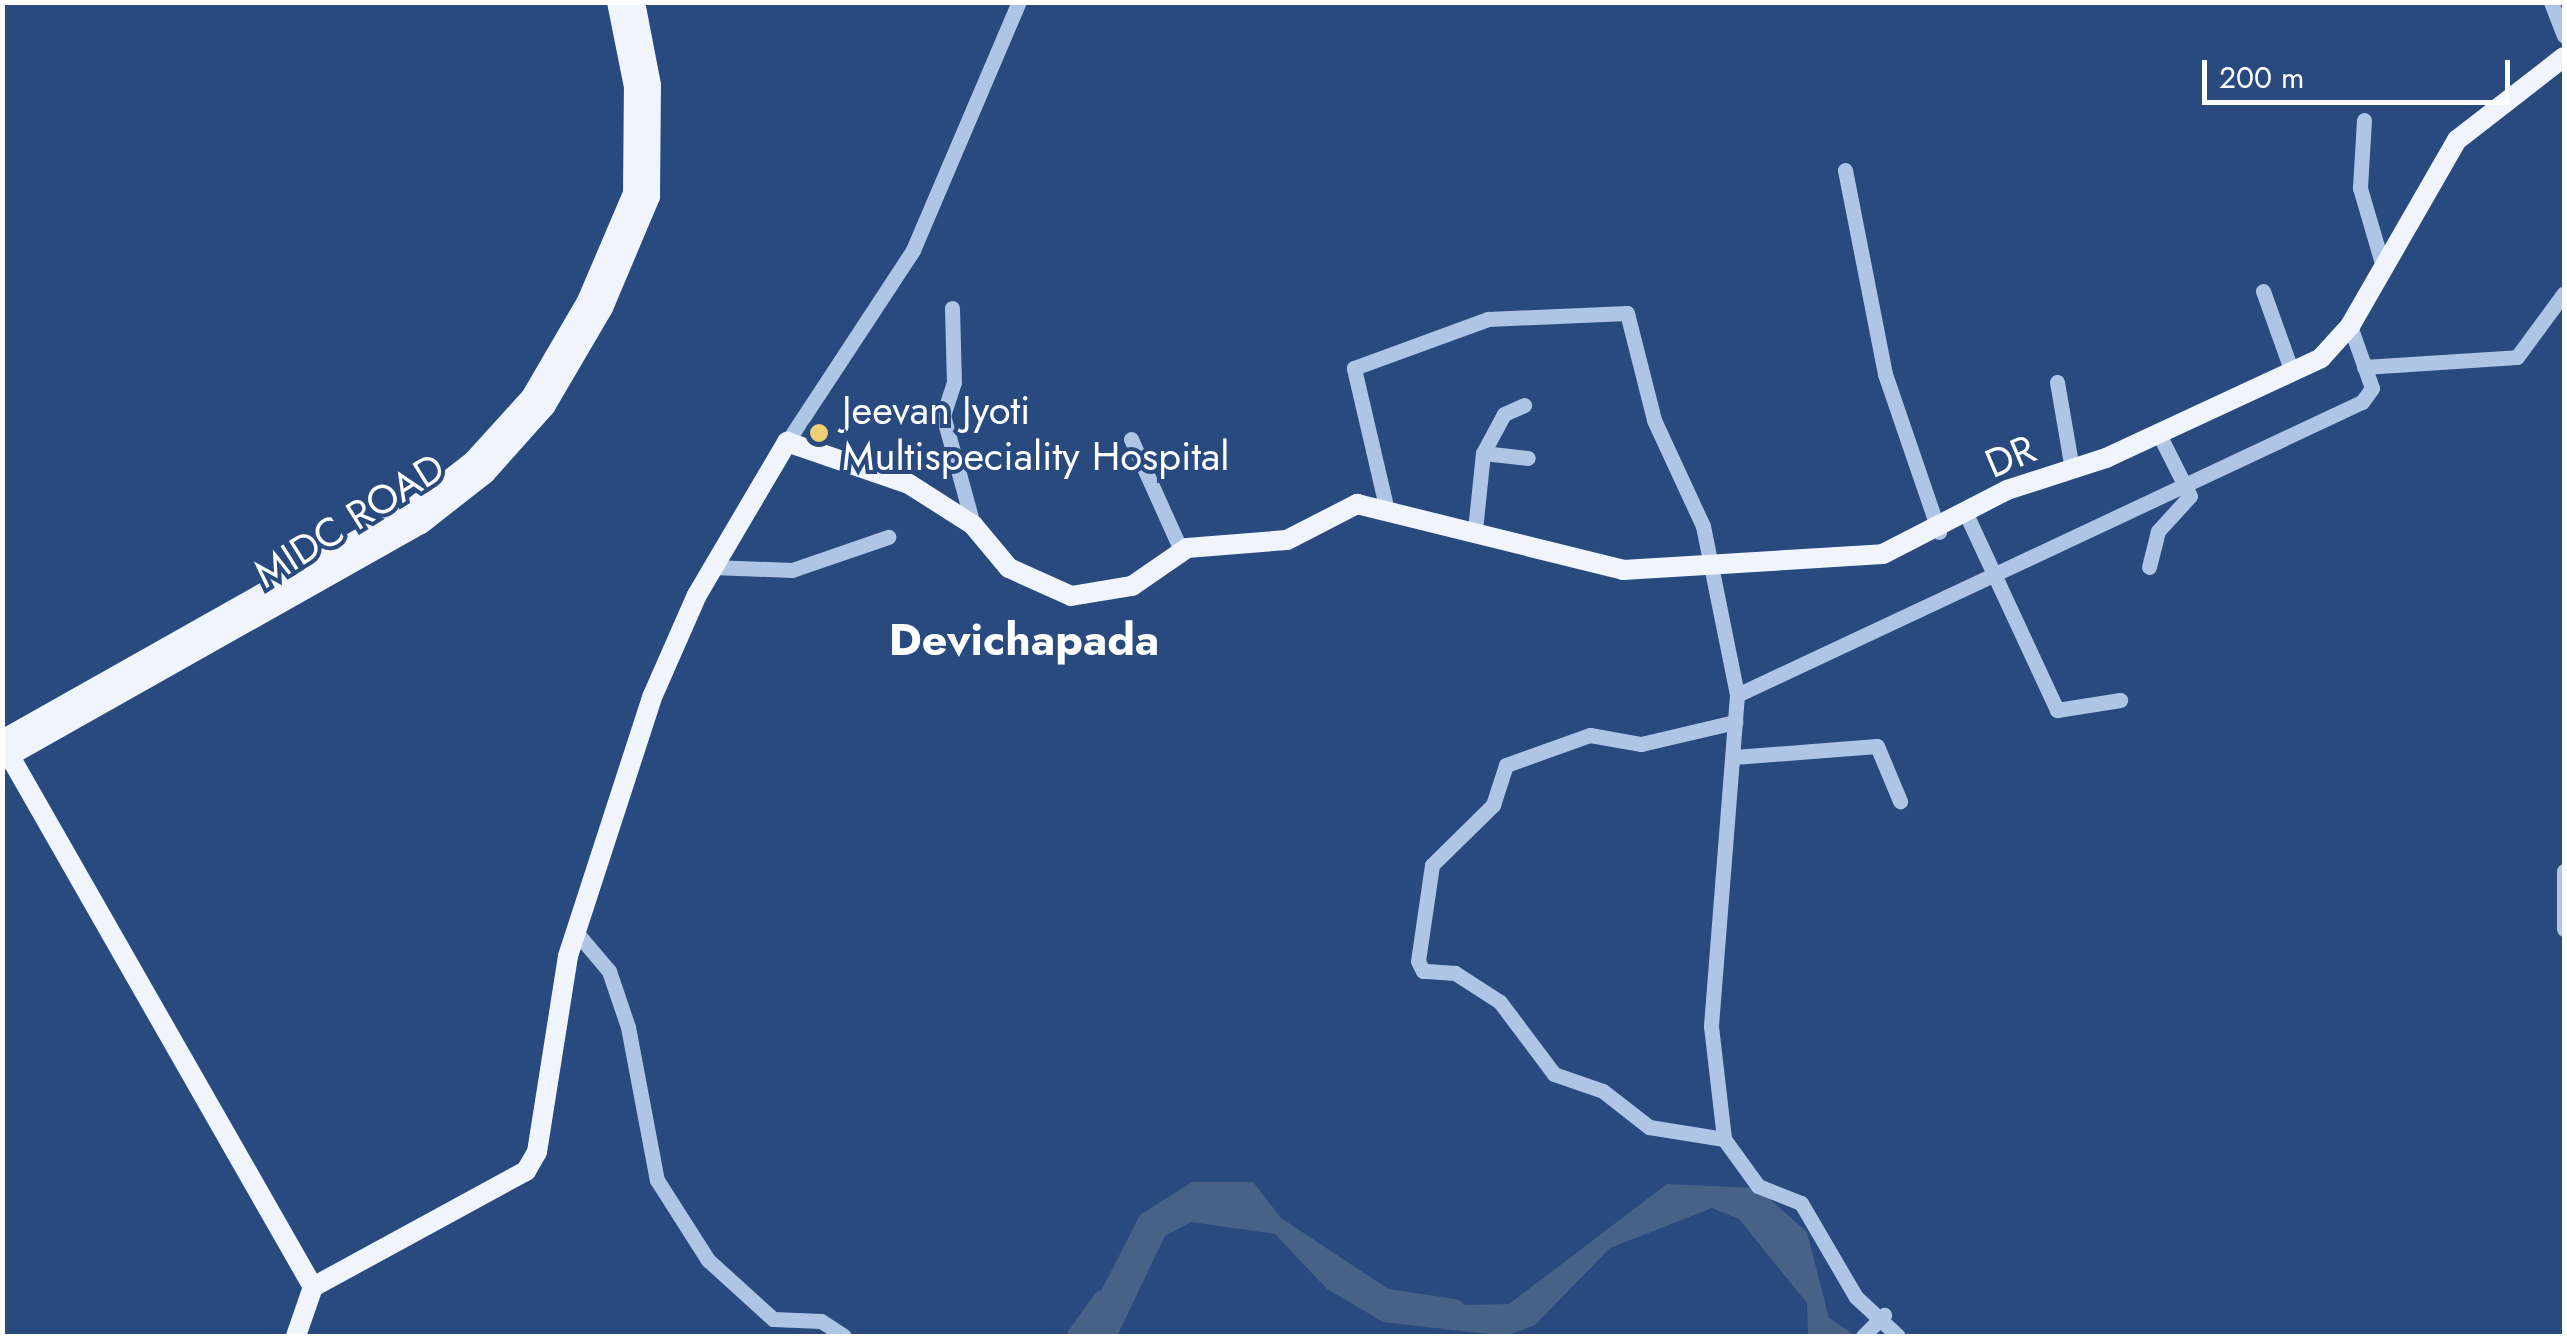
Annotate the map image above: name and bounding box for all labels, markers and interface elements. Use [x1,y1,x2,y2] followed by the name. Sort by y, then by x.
[2207,40,2514,102] scale bar
[2219,56,2304,99] text: 200 m
[842,386,1229,480] place label: Jeevan Jyoti Multispeciality Hospital
[806,420,832,446] marker: Jeevan Jyoti Multispeciality Hospital
[1978,424,2042,488] street label: DR
[245,443,453,597] street label: MIDC ROAD
[889,613,1159,667] district label: Devichapada

